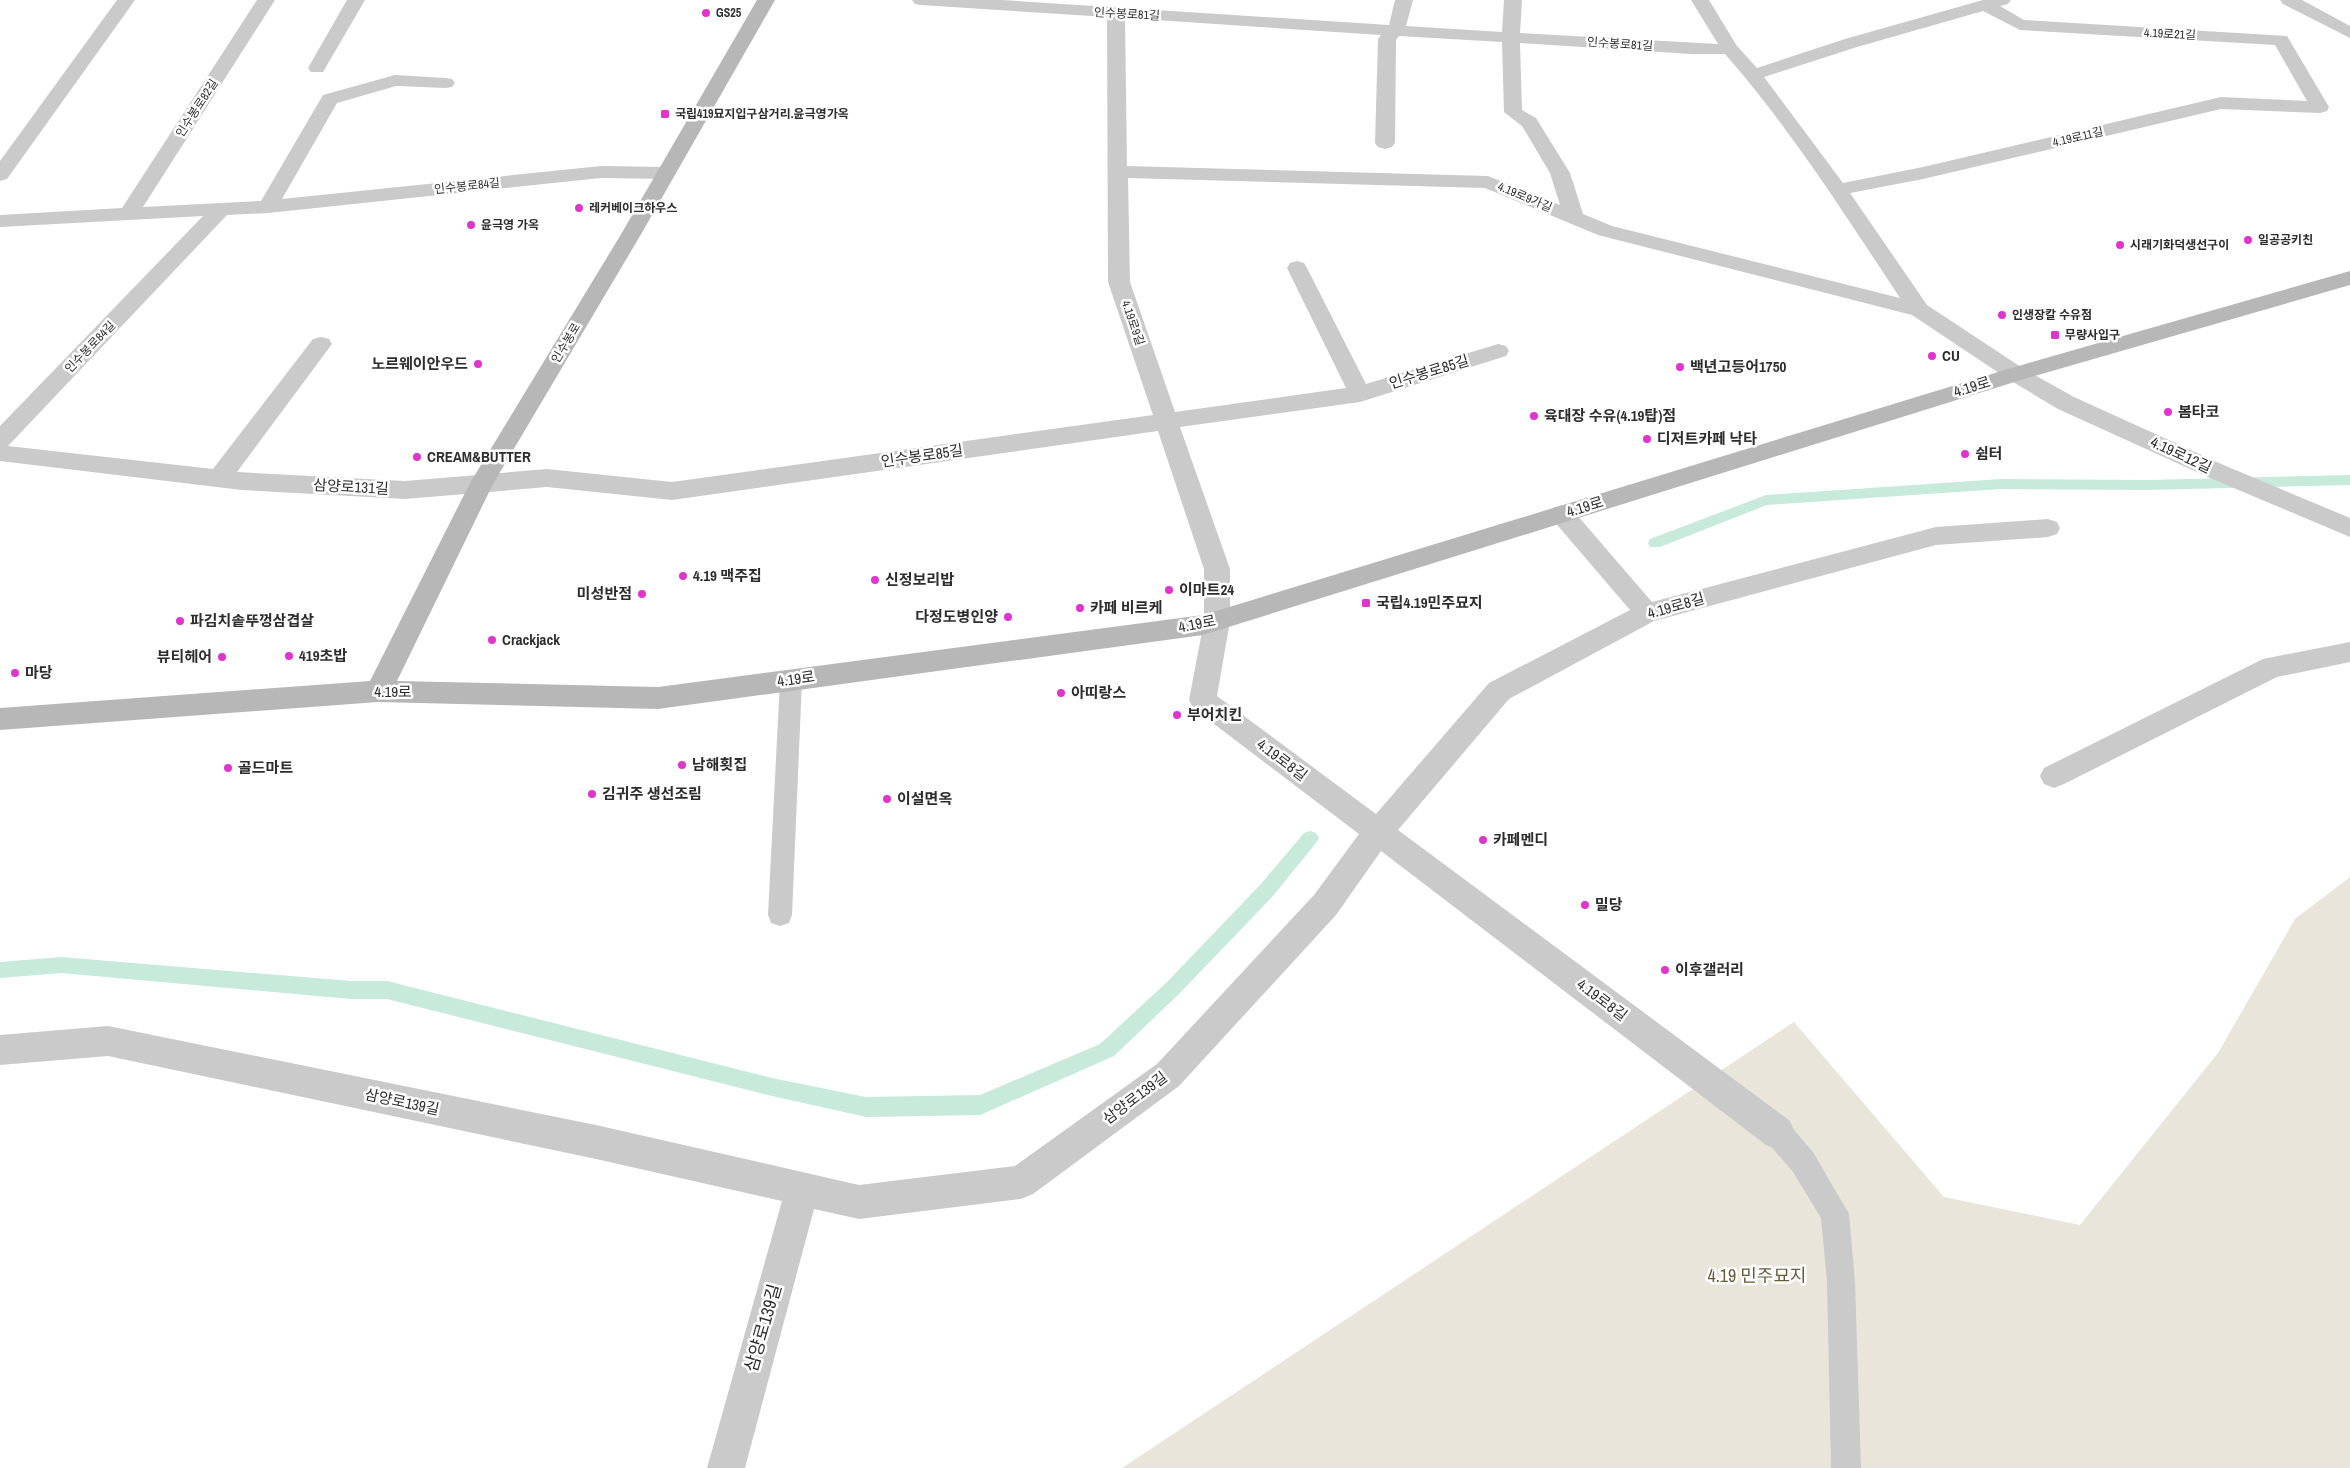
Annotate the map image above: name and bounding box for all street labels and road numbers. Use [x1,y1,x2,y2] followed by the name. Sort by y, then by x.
[1094,4,1160,24] street label: 인수봉로81길
[2144,25,2196,43] street label: 4.19로21길
[1586,34,1654,54] street label: 인수봉로81길
[172,76,222,140] street label: 인수봉로82길
[2051,123,2105,151] street label: 4.19로11길
[433,175,501,197] street label: 인수봉로84길
[1495,178,1555,216] street label: 4.19로9가길
[1118,298,1148,348] street label: 4.19로9길
[61,318,119,376] street label: 인수봉로84길
[548,320,584,366] street label: 인수봉로
[1386,349,1471,394] street label: 인수봉로85길
[1951,371,1993,402] street label: 4.19로
[2147,431,2215,478] street label: 4.19로12길
[880,439,964,472] street label: 인수봉로85길
[313,474,389,499] street label: 삼양로131길
[1564,491,1606,522] street label: 4.19로
[1645,587,1707,624] street label: 4.19로8길
[1176,610,1217,637] street label: 4.19로
[776,665,816,692] street label: 4.19로
[374,681,412,702] street label: 4.19로
[1253,734,1312,786] street label: 4.19로8길
[1573,974,1632,1026] street label: 4.19로8길
[1098,1066,1171,1129] street label: 삼양로139길
[363,1083,441,1120] street label: 삼양로139길
[738,1281,787,1375] street label: 삼양로139길

